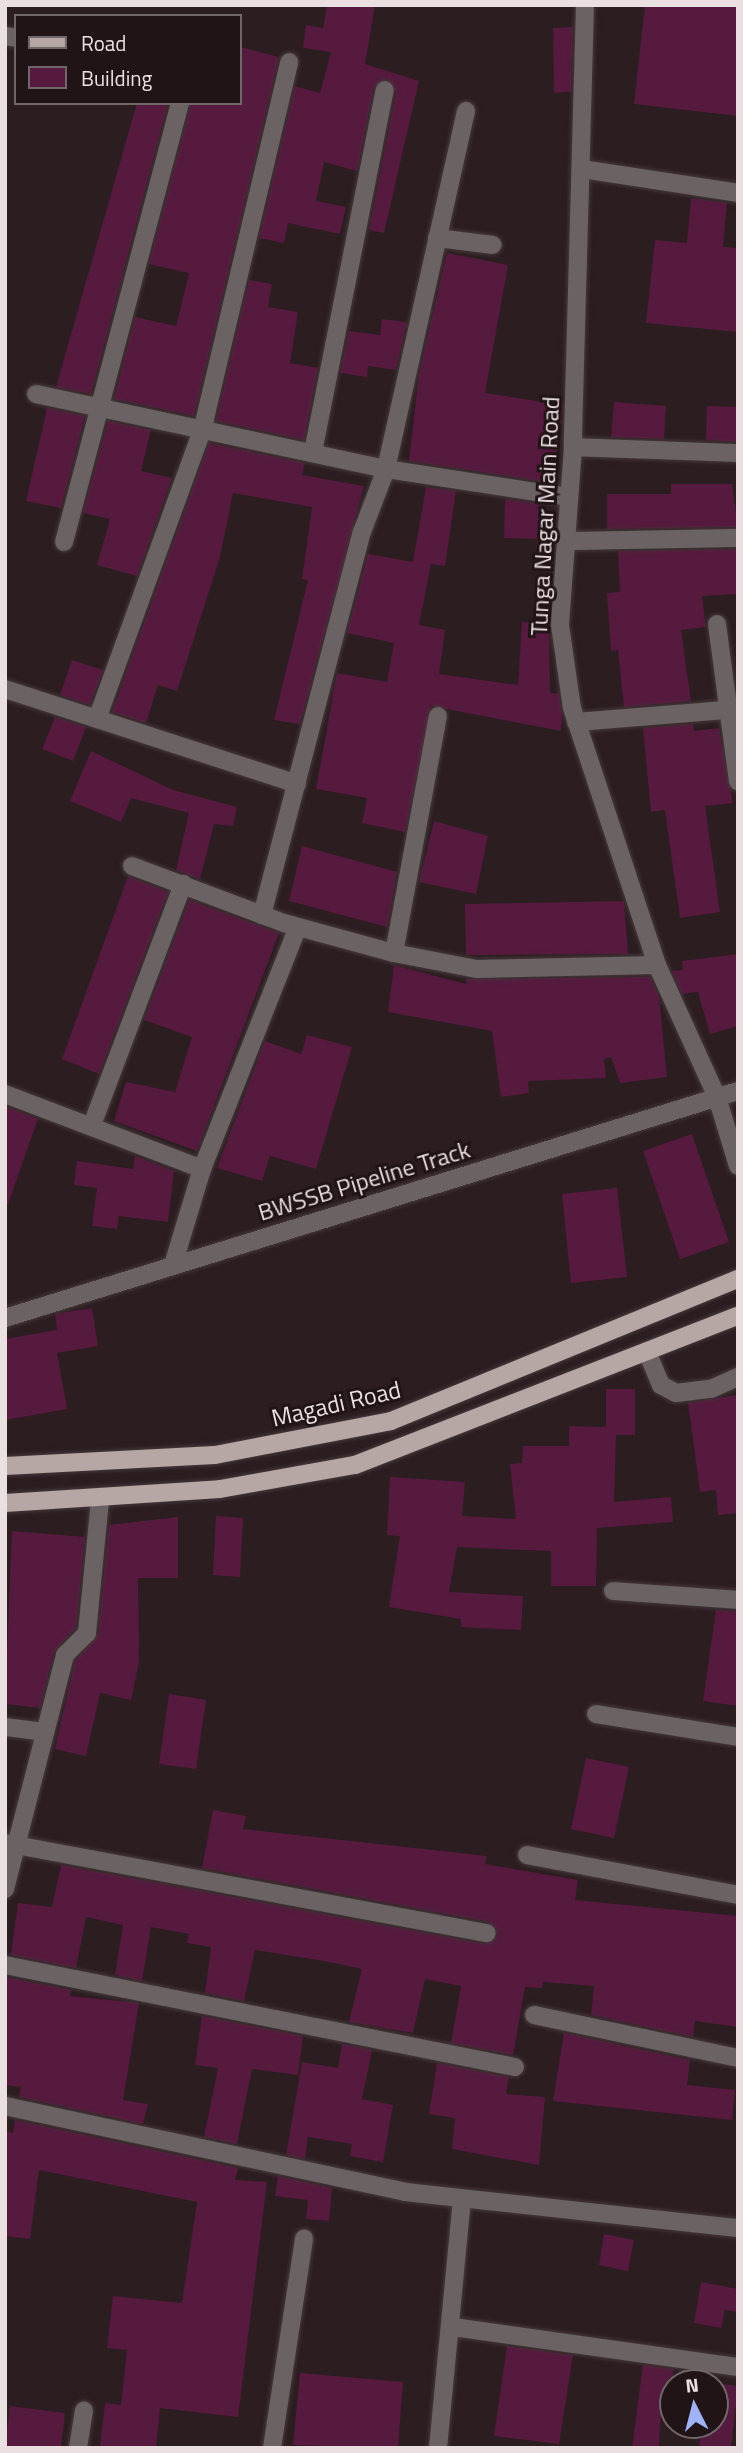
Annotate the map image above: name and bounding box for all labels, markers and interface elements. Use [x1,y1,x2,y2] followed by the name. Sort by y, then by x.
[14,14,242,105] legend
[81,27,126,59] text: Road
[81,62,152,94] text: Building
[524,396,566,636] street label: Tunga Nagar Main Road
[254,1135,474,1227] street label: BWSSB Pipeline Track
[269,1375,403,1433] street label: Magadi Road
[659,2369,729,2439] north arrow
[684,2369,700,2400] text: N

